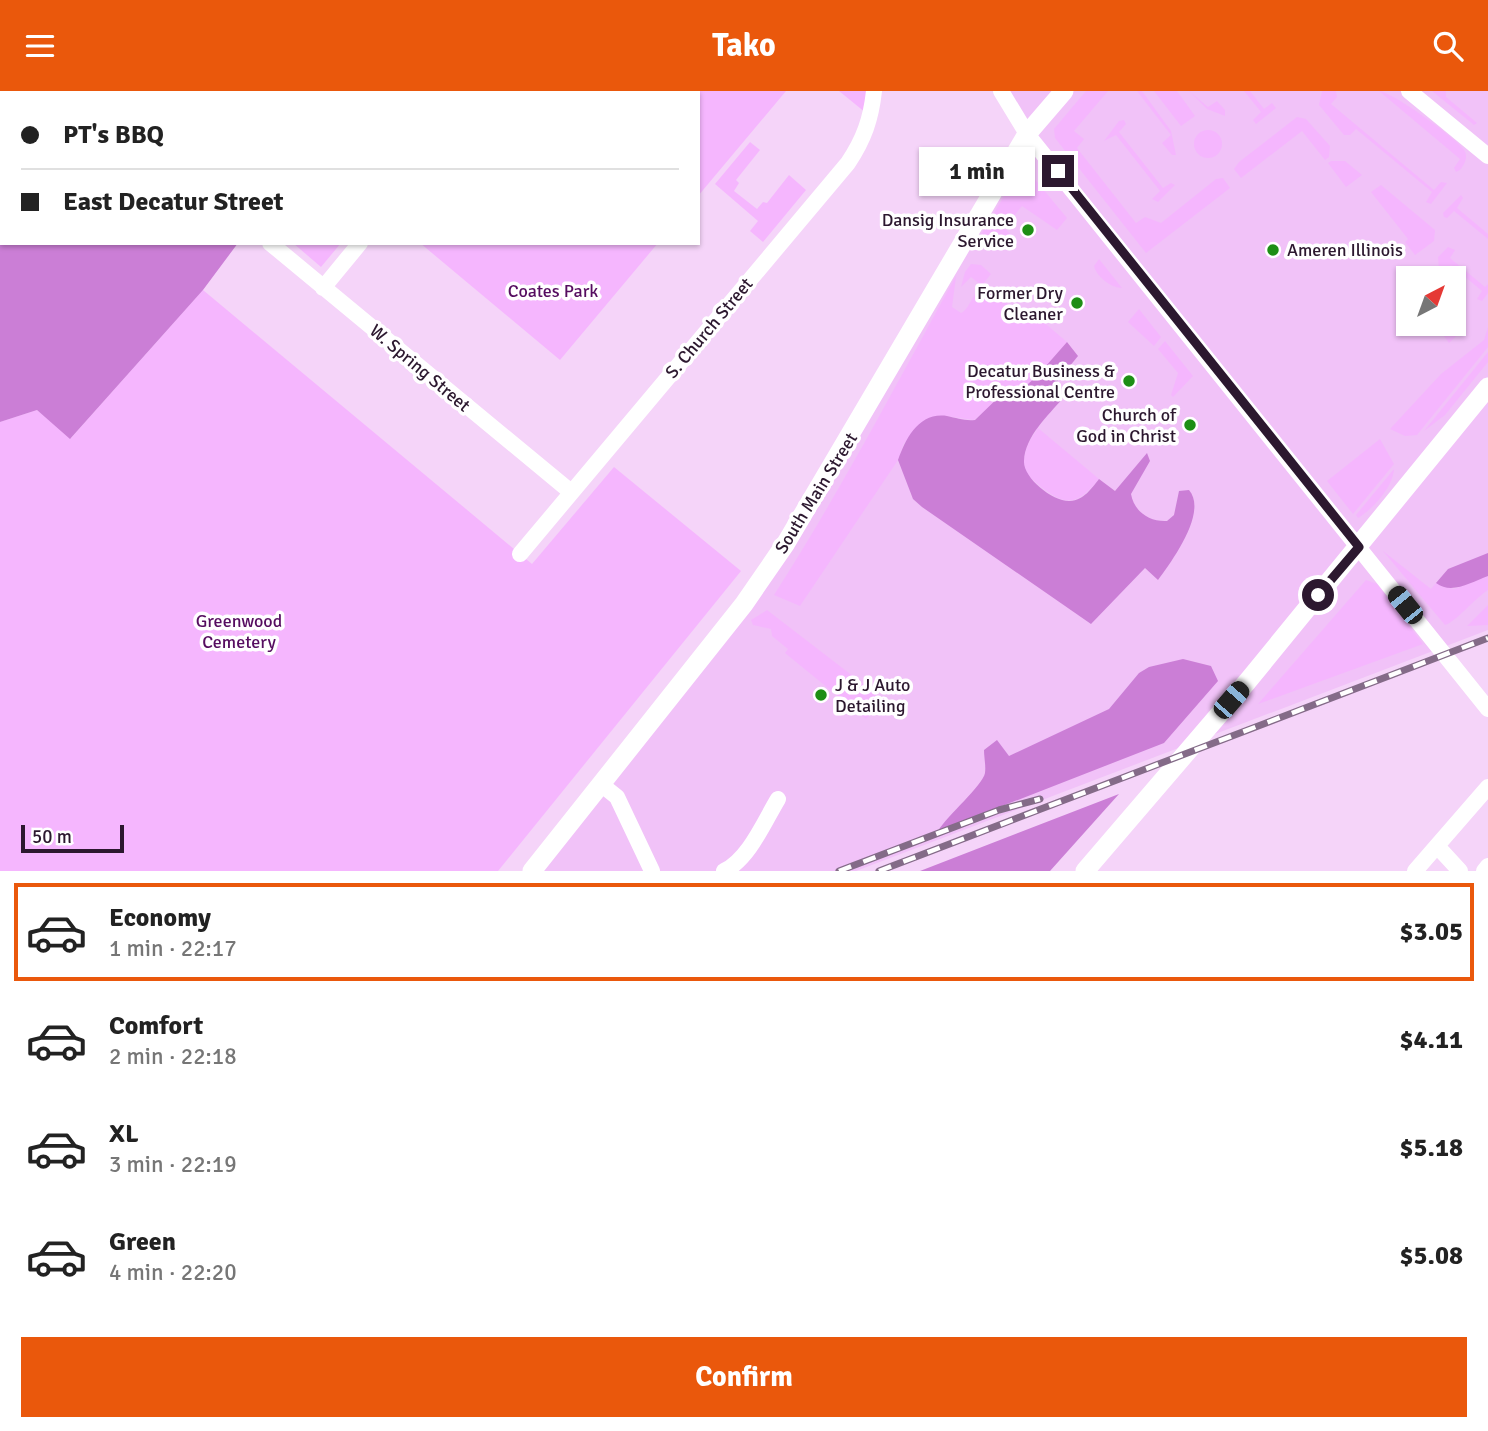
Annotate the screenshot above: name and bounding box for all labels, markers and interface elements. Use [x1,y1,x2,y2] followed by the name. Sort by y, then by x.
[712,26,776,65] text: Tako
[21,27,59,65] icon: menu
[1429,27,1467,65] icon: search
[63,119,164,151] text: PT's BBQ
[918,147,1034,195] callout: 1 min
[1042,155,1074,187] route end
[949,157,1005,186] text: 1 min
[63,186,284,218] text: East Decatur Street
[882,209,1014,252] place label: Dansig Insurance Service
[1020,222,1036,238] marker: Dansig Insurance Service
[1287,239,1403,261] place label: Ameren Illinois
[1265,242,1281,258] marker: Ameren Illinois
[1396,266,1466,336] north arrow
[1396,266,1466,336] map controls
[661,273,757,383] street label: S. Church Street
[508,280,598,302] park label: Coates Park
[977,282,1064,325] place label: Former Dry Cleaner
[1069,295,1085,311] marker: Former Dry Cleaner
[365,320,475,416] street label: W. Spring Street
[965,360,1115,403] place label: Decatur Business & Professional Centre
[1121,373,1137,389] marker: Decatur Business & Professional Centre
[1076,404,1177,447] place label: Church of God in Christ
[1182,417,1198,433] marker: Church of God in Christ
[770,428,862,558] street label: South Main Street
[1302,579,1334,611] route start
[1384,582,1427,628] car
[196,610,282,653] park label: Greenwood Cemetery
[835,674,910,717] place label: J & J Auto Detailing
[1210,677,1253,723] car
[813,687,829,703] marker: J & J Auto Detailing
[21,822,124,854] scale bar
[32,825,72,849] text: 50 m
[25,901,88,964] icon: car
[109,902,211,934] text: Economy
[1399,916,1463,948] text: $3.05
[109,934,237,963] text: 1 min · 22:17
[25,1009,88,1072] icon: car
[109,1010,203,1042] text: Comfort
[1399,1024,1463,1056] text: $4.11
[109,1042,237,1071] text: 2 min · 22:18
[25,1117,88,1180] icon: car
[109,1118,139,1150] text: XL
[1399,1132,1463,1164] text: $5.18
[109,1150,237,1179] text: 3 min · 22:19
[25,1225,88,1288] icon: car
[109,1226,176,1258] text: Green
[1399,1240,1463,1272] text: $5.08
[109,1258,237,1287] text: 4 min · 22:20
[21,1337,1467,1417] button: Confirm

